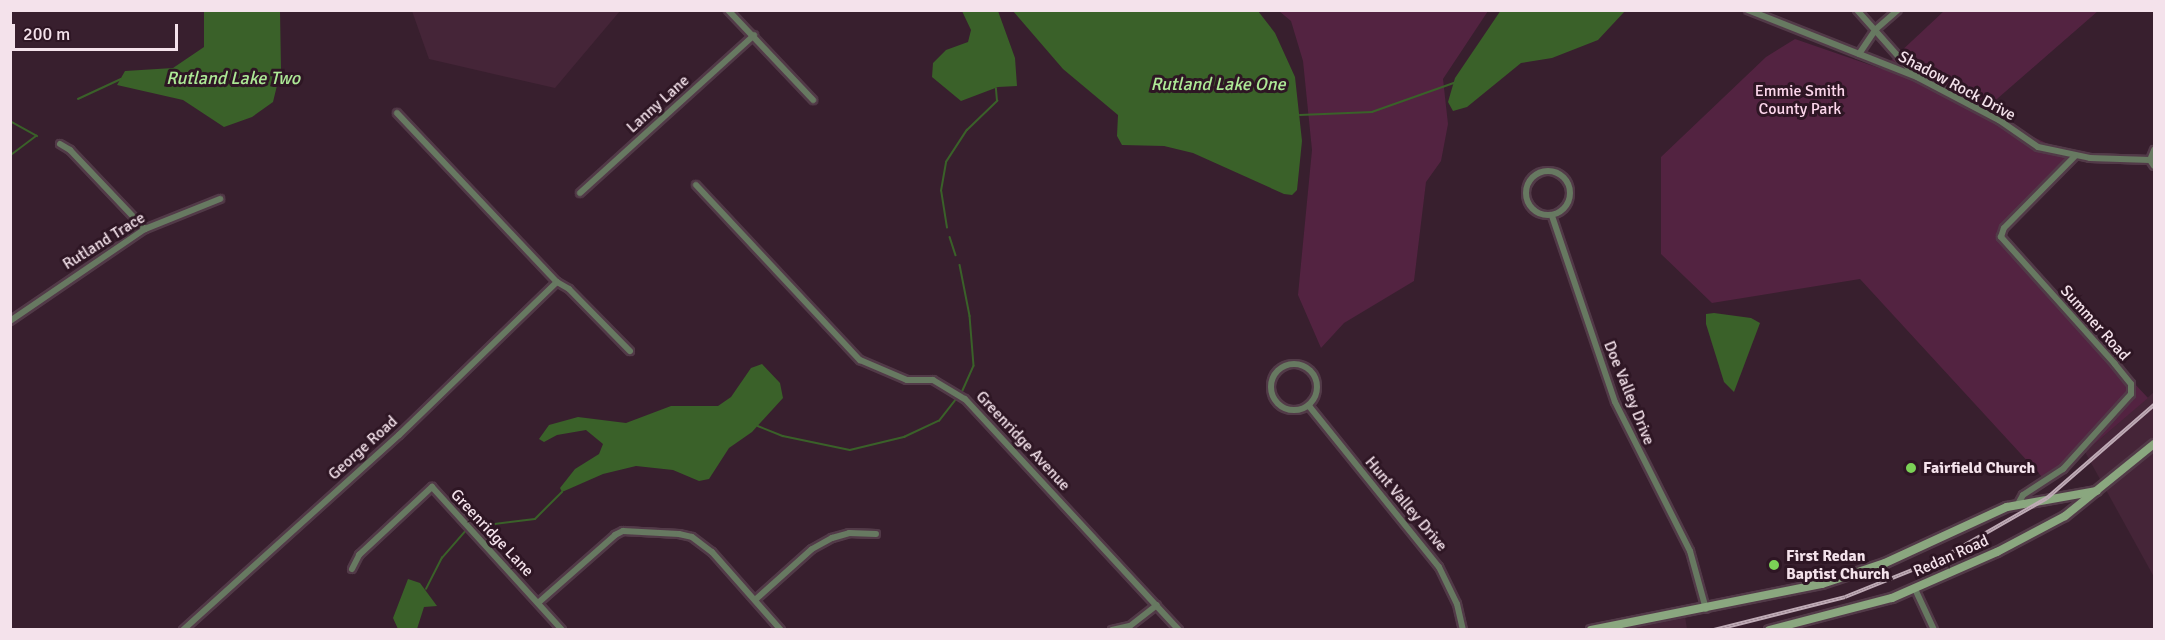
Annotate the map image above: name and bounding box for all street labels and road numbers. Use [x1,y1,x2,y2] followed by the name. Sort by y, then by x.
[1895,47,2019,125] street label: Shadow Rock Drive
[623,71,693,137] street label: Lanny Lane
[59,208,149,274] street label: Rutland Trace
[2056,281,2134,365] street label: Summer Road
[1599,338,1659,448] street label: Doe Valley Drive
[972,387,1074,495] street label: Greenridge Avenue
[324,412,402,484] street label: George Road
[1361,453,1451,555] street label: Hunt Valley Drive
[447,485,537,581] street label: Greenridge Lane
[1910,531,1992,581] street label: Redan Road

